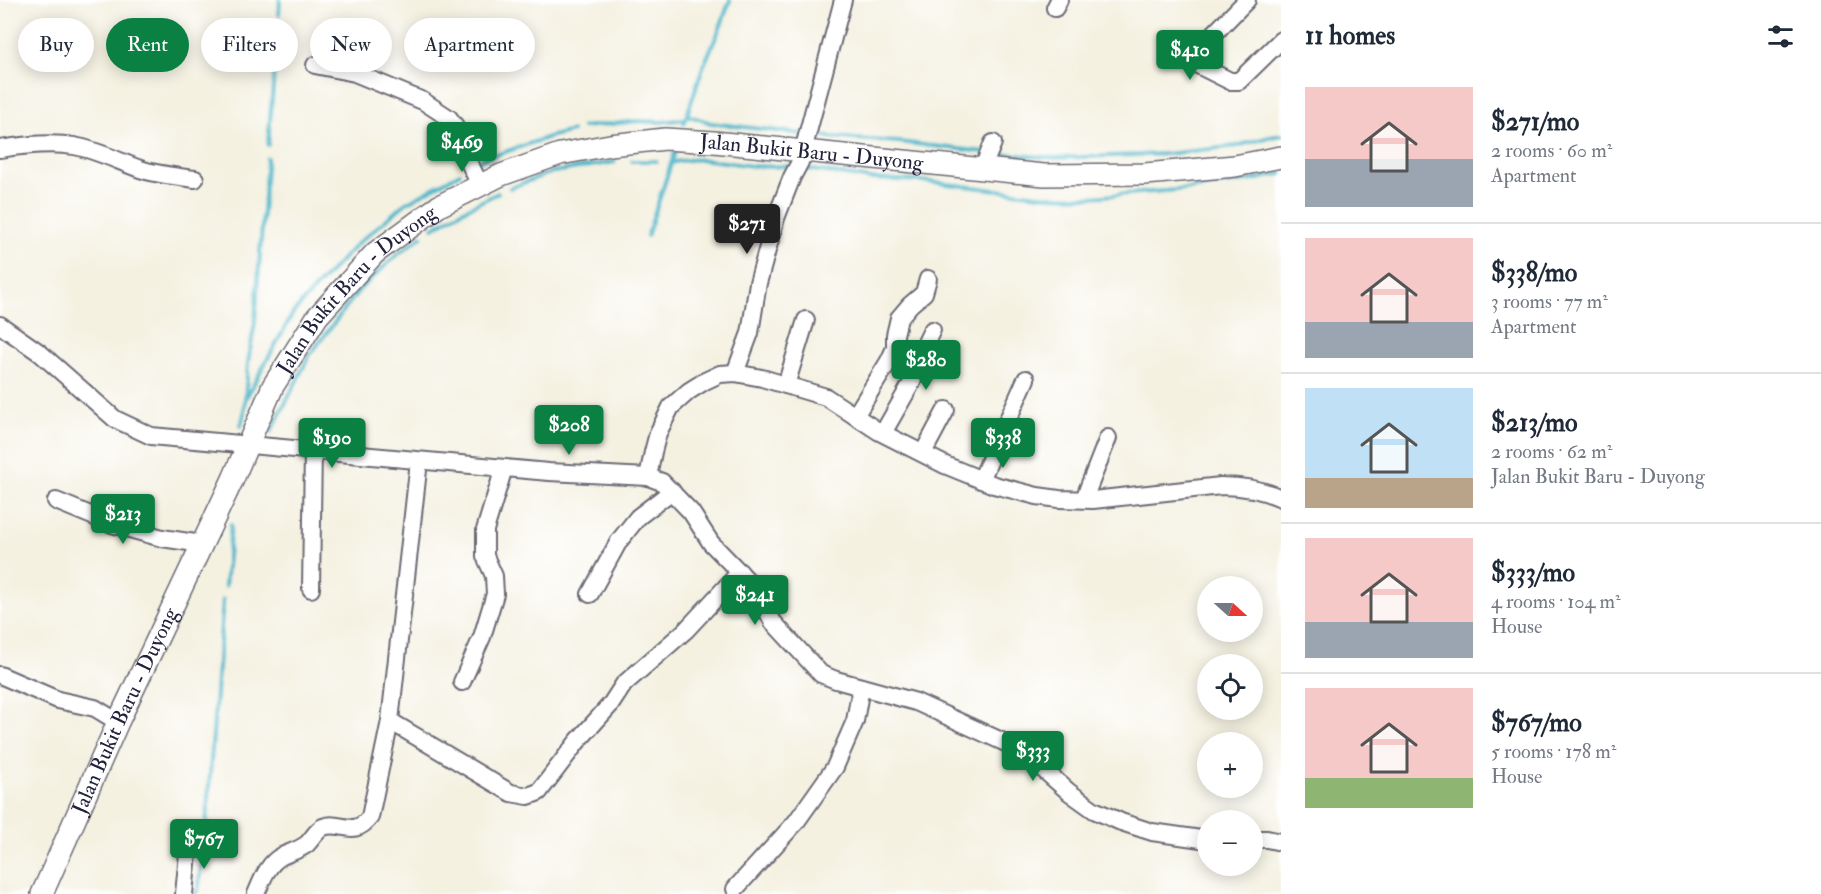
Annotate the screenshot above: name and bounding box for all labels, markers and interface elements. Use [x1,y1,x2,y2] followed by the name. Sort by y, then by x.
[18,18,94,72] chip: Buy
[106,18,189,72] chip: Rent
[201,18,298,72] chip: Filters
[310,18,392,72] chip: New
[404,18,535,72] chip: Apartment
[1305,20,1395,52] text: 11 homes
[1764,20,1797,53] icon: filters
[1154,30,1226,81] pin: $410
[1170,37,1210,62] text: $410
[1491,106,1579,138] text: $271/mo
[1353,111,1425,183] icon: home
[426,122,498,173] pin: $469
[698,128,925,176] street label: Jalan Bukit Baru - Duyong
[441,129,483,154] text: $469
[1491,138,1612,163] text: 2 rooms · 60 m²
[1491,163,1576,188] text: Apartment
[270,199,442,380] street label: Jalan Bukit Baru - Duyong
[711,204,783,255] pin: $271
[728,211,766,236] text: $271
[1491,257,1577,289] text: $338/mo
[1353,262,1425,334] icon: home
[1491,289,1608,314] text: 3 rooms · 77 m²
[1491,314,1576,339] text: Apartment
[890,340,962,391] pin: $280
[905,347,947,372] text: $280
[533,405,605,456] pin: $208
[1491,407,1578,439] text: $213/mo
[548,412,590,437] text: $208
[1353,412,1425,484] icon: home
[296,418,368,469] pin: $190
[967,418,1039,469] pin: $338
[313,425,351,450] text: $190
[985,425,1021,450] text: $338
[1491,439,1612,464] text: 2 rooms · 62 m²
[1491,464,1705,489] text: Jalan Bukit Baru - Duyong
[87,494,159,545] pin: $213
[105,501,141,526] text: $213
[1491,557,1575,589] text: $333/mo
[1353,562,1425,634] icon: home
[719,575,791,626] pin: $241
[1197,576,1263,642] north arrow
[1197,576,1263,876] map controls
[735,582,775,607] text: $241
[1491,589,1621,614] text: 4 rooms · 104 m²
[65,602,184,819] street label: Jalan Bukit Baru - Duyong
[1491,614,1542,639] text: House
[1197,654,1263,720] button: locate
[1491,707,1582,739] text: $767/mo
[1353,712,1425,784] icon: home
[997,731,1069,782] pin: $333
[1197,732,1263,798] button: +
[1016,738,1050,763] text: $333
[1491,739,1616,764] text: 5 rooms · 178 m²
[1491,764,1542,789] text: House
[1197,810,1263,876] button: −
[168,819,240,870] pin: $767
[184,826,224,851] text: $767

